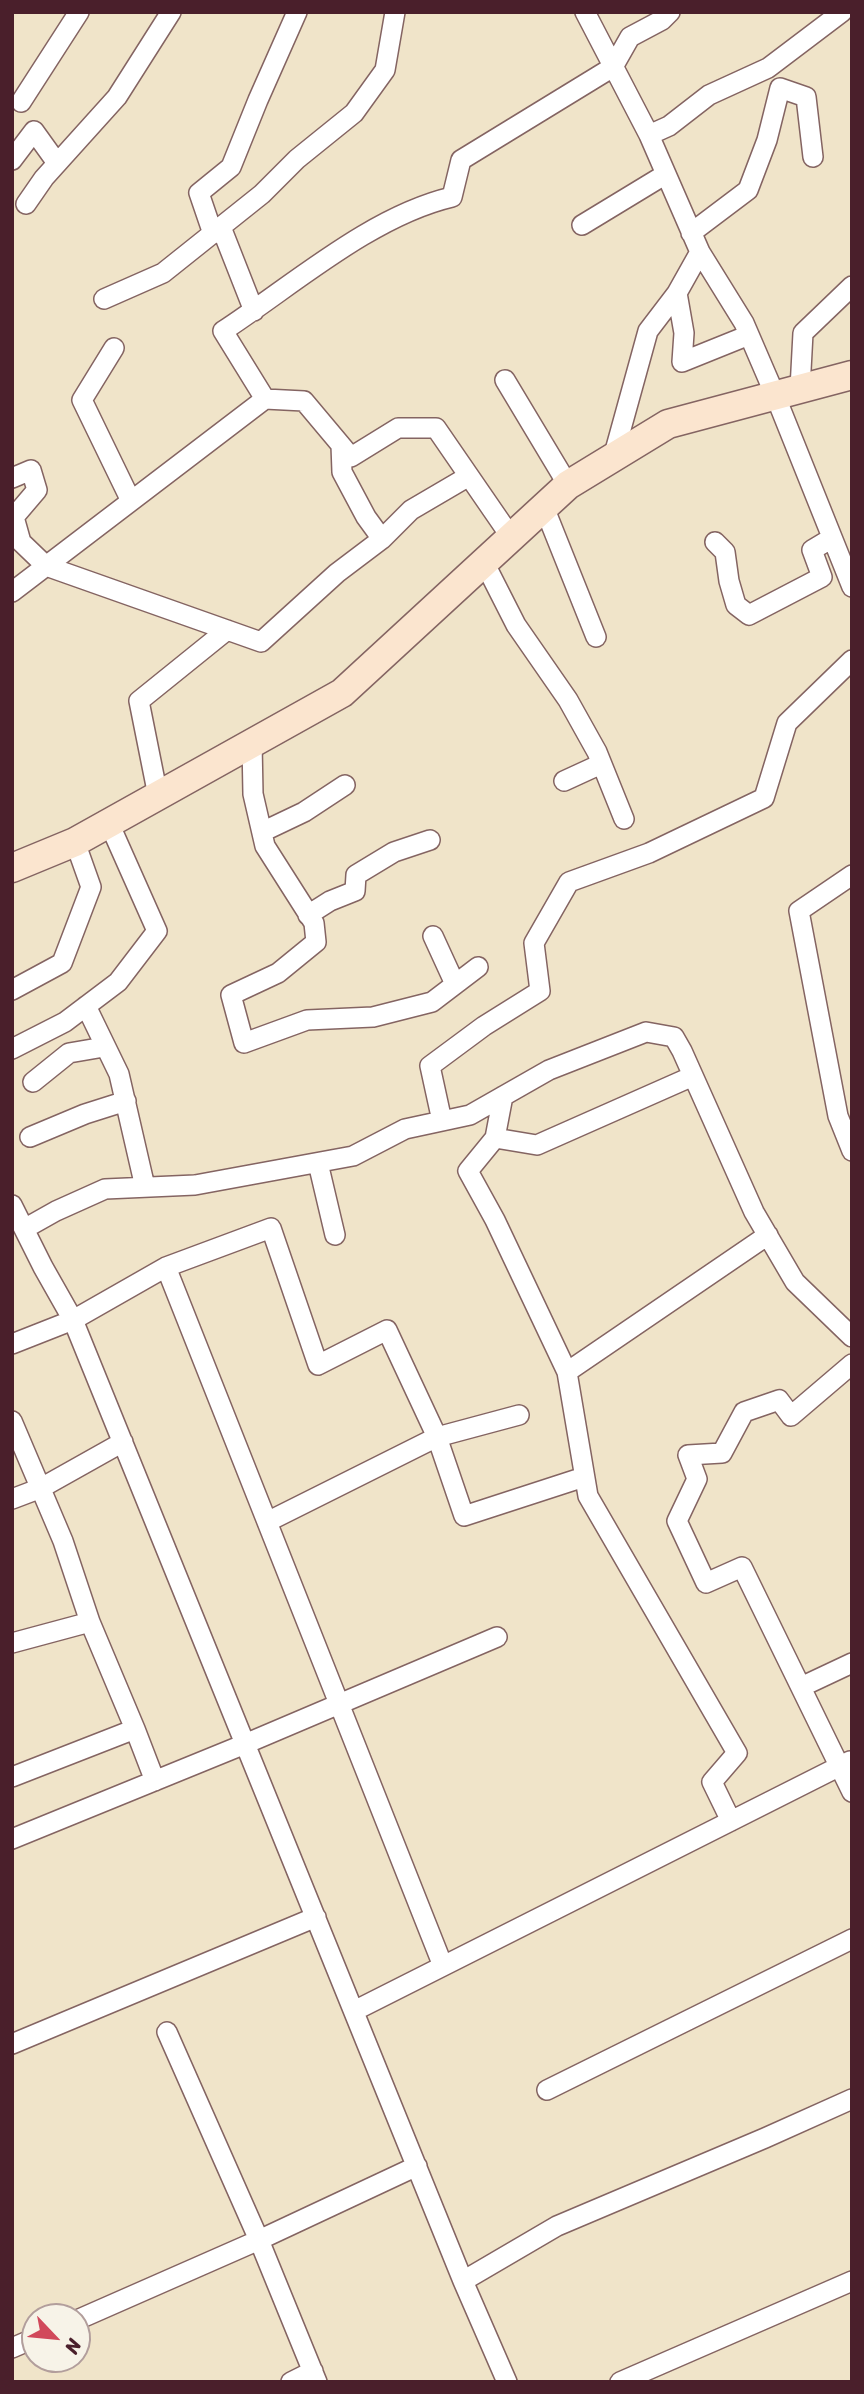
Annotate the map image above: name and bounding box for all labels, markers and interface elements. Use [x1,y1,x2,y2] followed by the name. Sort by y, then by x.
[21,2303,91,2373] north arrow
[56,2333,91,2360] text: N

